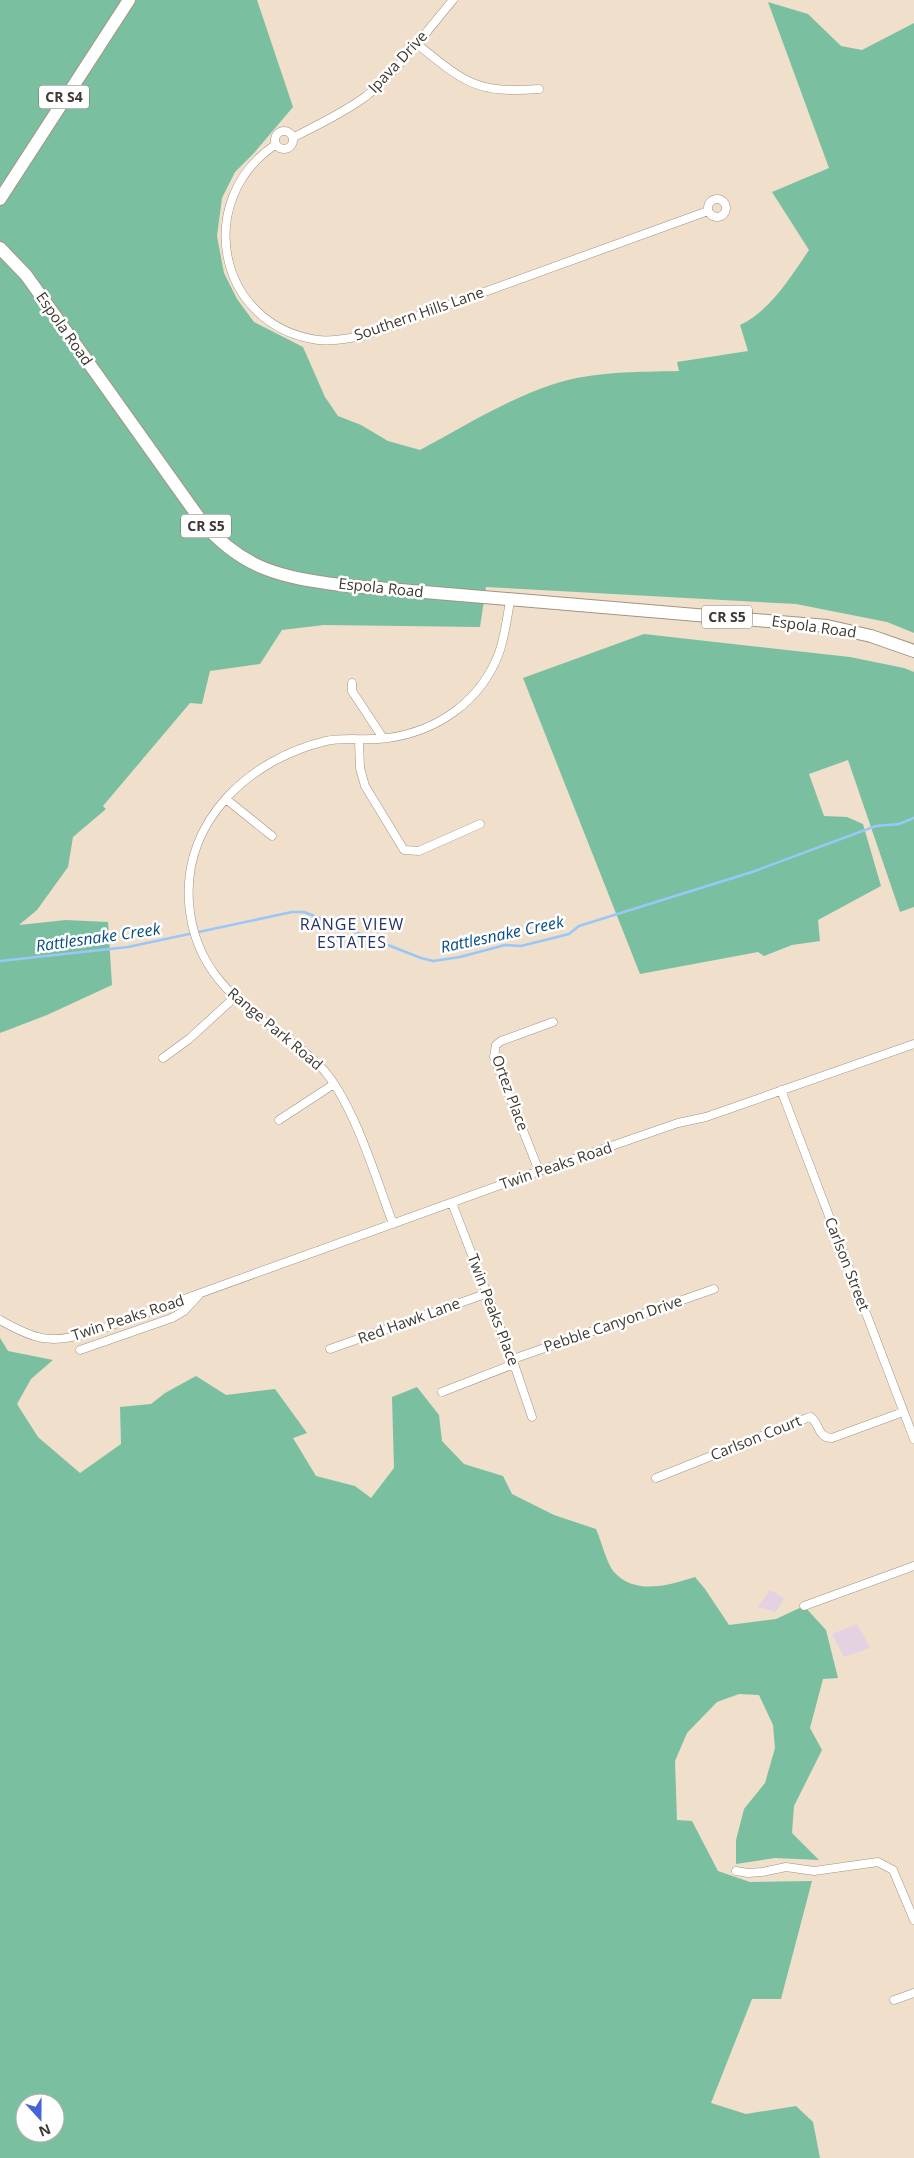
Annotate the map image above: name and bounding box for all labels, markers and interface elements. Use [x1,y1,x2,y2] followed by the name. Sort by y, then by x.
[363,26,431,97] street label: Ipava Drive
[39,85,89,108] road number: CR S4
[351,281,486,345] street label: Southern Hills Lane
[32,288,98,369] street label: Espola Road
[181,514,231,538] road number: CR S5
[338,573,425,601] street label: Espola Road
[702,606,752,628] road number: CR S5
[770,610,858,642] street label: Espola Road
[438,910,567,958] water label: Rattlesnake Creek
[300,913,404,953] district label: RANGE VIEW ESTATES
[34,917,163,957] water label: Rattlesnake Creek
[224,983,327,1074] street label: Range Park Road
[488,1052,534,1133] street label: Ortez Place
[497,1137,614,1194] street label: Twin Peaks Road
[821,1214,875,1313] street label: Carlson Street
[463,1251,524,1368] street label: Twin Peaks Place
[69,1289,187,1345] street label: Twin Peaks Road
[541,1290,685,1356] street label: Pebble Canyon Drive
[355,1292,463,1348] street label: Red Hawk Lane
[707,1410,804,1464] street label: Carlson Court
[15,2093,65,2143] north arrow
[36,2120,54,2142] text: N

